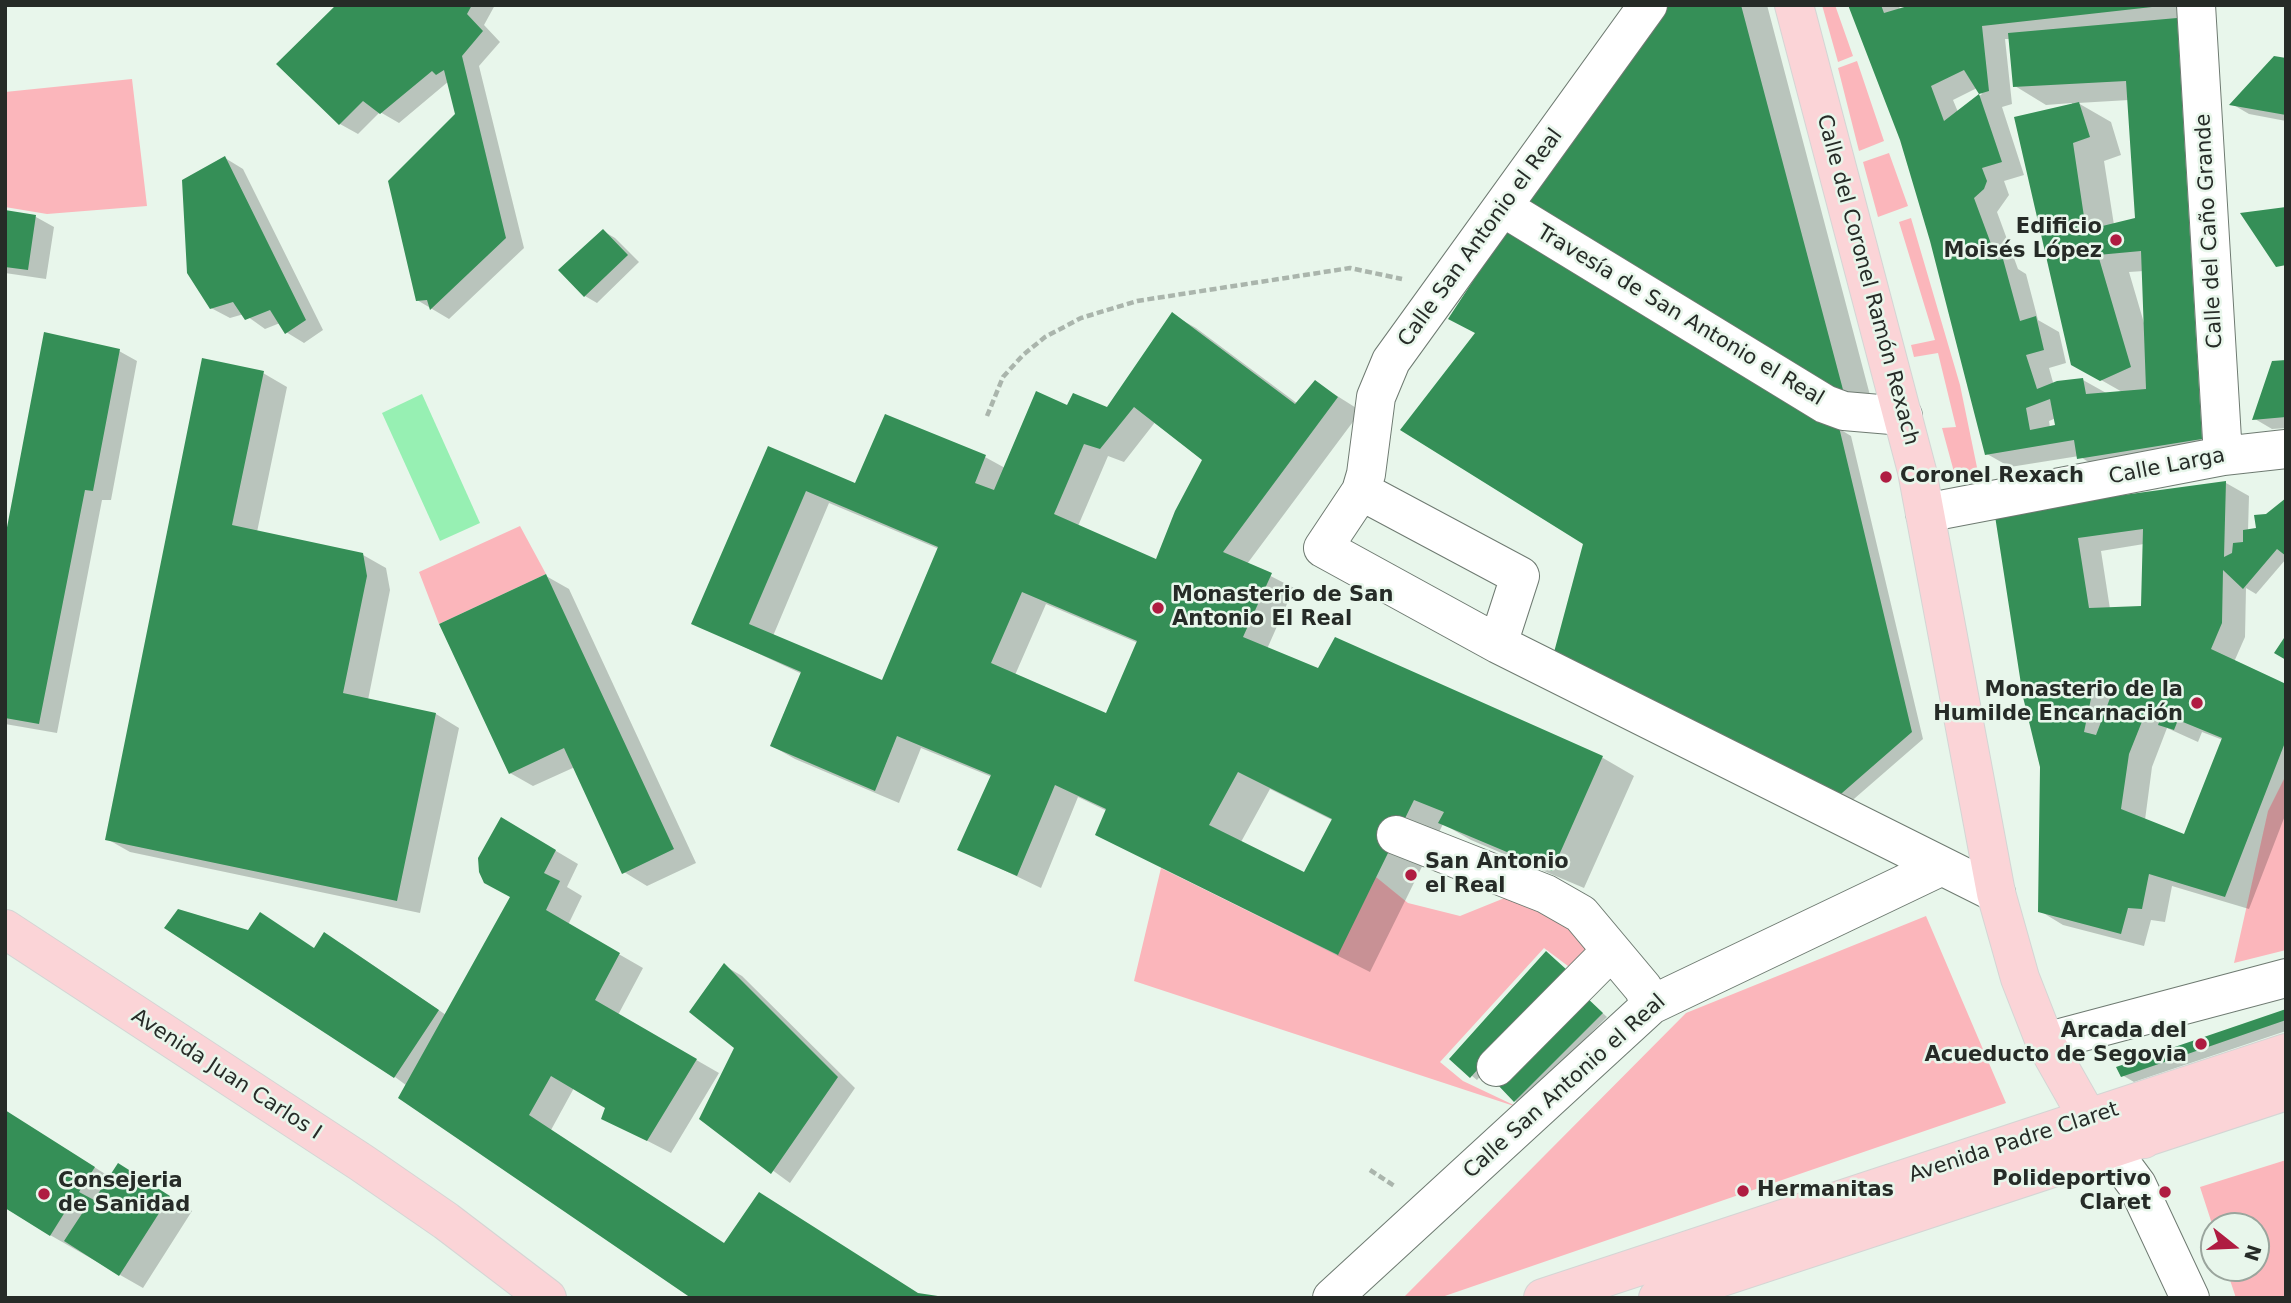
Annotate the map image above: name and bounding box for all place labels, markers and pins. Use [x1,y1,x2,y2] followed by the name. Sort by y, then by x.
[1944,215,2102,265] place label: Edificio Moisés López
[2108,232,2124,248] marker: Edificio Moisés López
[1900,464,2084,490] place label: Coronel Rexach
[1878,469,1894,485] marker: Coronel Rexach
[1172,583,1393,633] place label: Monasterio de San Antonio El Real
[1150,600,1166,616] marker: Monasterio de San Antonio El Real
[1933,678,2183,728] place label: Monasterio de la Humilde Encarnación
[2189,695,2205,711] marker: Monasterio de la Humilde Encarnación
[1425,850,1569,900] place label: San Antonio el Real
[1403,867,1419,883] marker: San Antonio el Real
[1924,1019,2187,1069] place label: Arcada del Acueducto de Segovia
[2193,1036,2209,1052] marker: Arcada del Acueducto de Segovia
[1992,1167,2151,1217] place label: Polideportivo Claret
[58,1169,190,1219] place label: Consejeria de Sanidad
[1757,1178,1894,1204] place label: Hermanitas
[1735,1183,1751,1199] marker: Hermanitas
[2157,1184,2173,1200] marker: Polideportivo Claret
[36,1186,52,1202] marker: Consejeria de Sanidad

